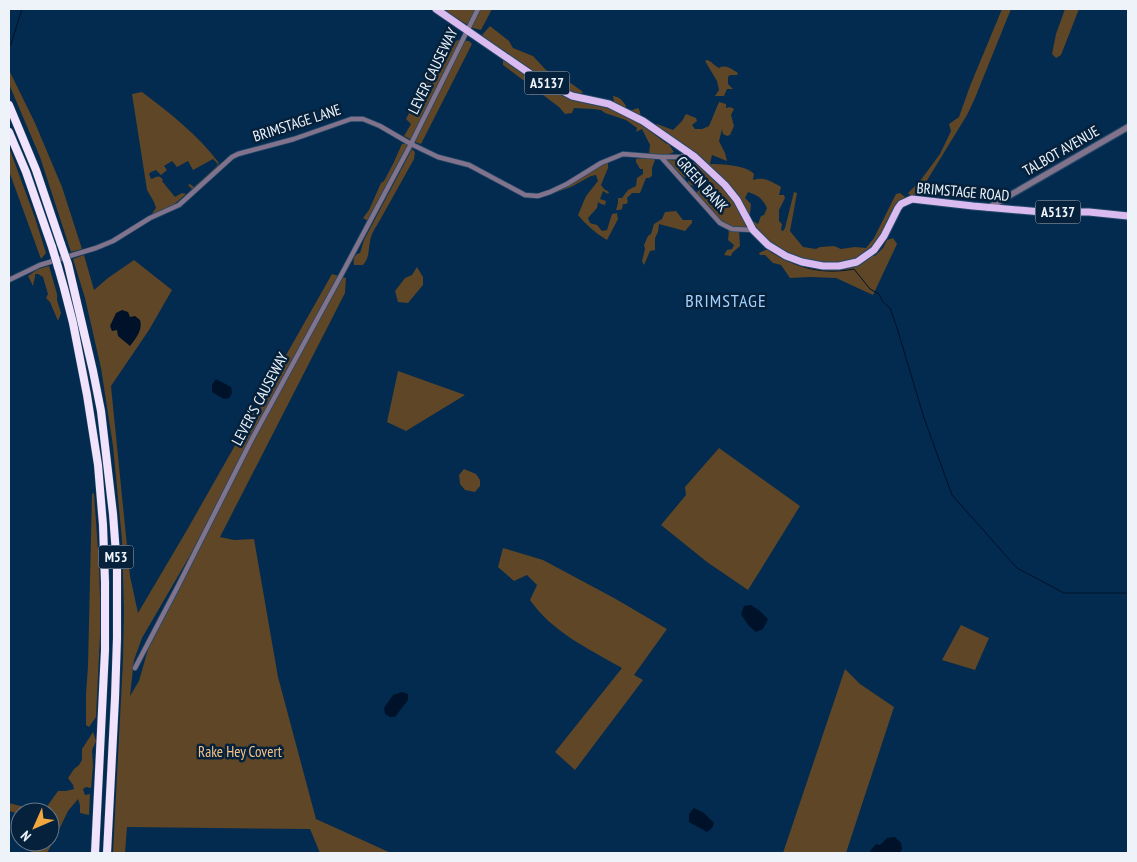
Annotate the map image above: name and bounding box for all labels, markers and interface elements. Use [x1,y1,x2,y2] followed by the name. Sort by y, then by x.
[404,24,462,117] street label: LEVER CAUSEWAY
[524,72,570,95] road number: A5137
[250,99,343,146] street label: BRIMSTAGE LANE
[1019,121,1102,180] street label: TALBOT AVENUE
[672,152,733,216] street label: GREEN BANK
[916,178,1010,205] street label: BRIMSTAGE ROAD
[1036,200,1080,223] road number: A5137
[685,289,767,312] district label: BRIMSTAGE
[227,349,292,448] street label: LEVER'S CAUSEWAY
[98,546,134,568] road number: M53
[198,742,282,761] park label: Rake Hey Covert
[10,802,60,852] north arrow
[17,827,35,845] text: N

